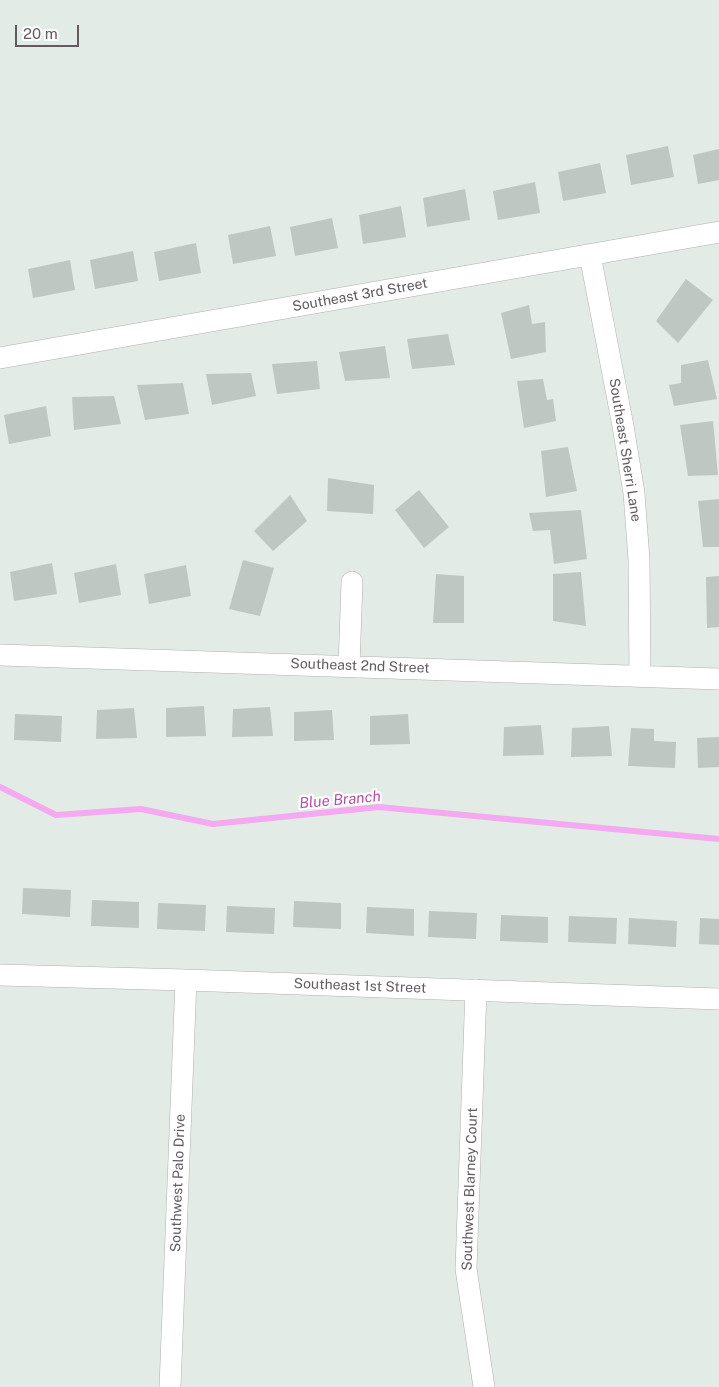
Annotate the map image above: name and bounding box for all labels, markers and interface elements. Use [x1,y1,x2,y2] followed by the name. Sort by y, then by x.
[18,15,81,47] scale bar
[23,25,58,42] text: 20 m
[291,275,429,315] street label: Southeast 3rd Street
[605,377,645,523] street label: Southeast Sherri Lane
[290,655,430,677] street label: Southeast 2nd Street
[299,787,381,813] water label: Blue Branch
[293,975,427,997] street label: Southeast 1st Street
[459,1107,481,1271] street label: Southwest Blarney Court
[167,1114,189,1252] street label: Southwest Palo Drive

